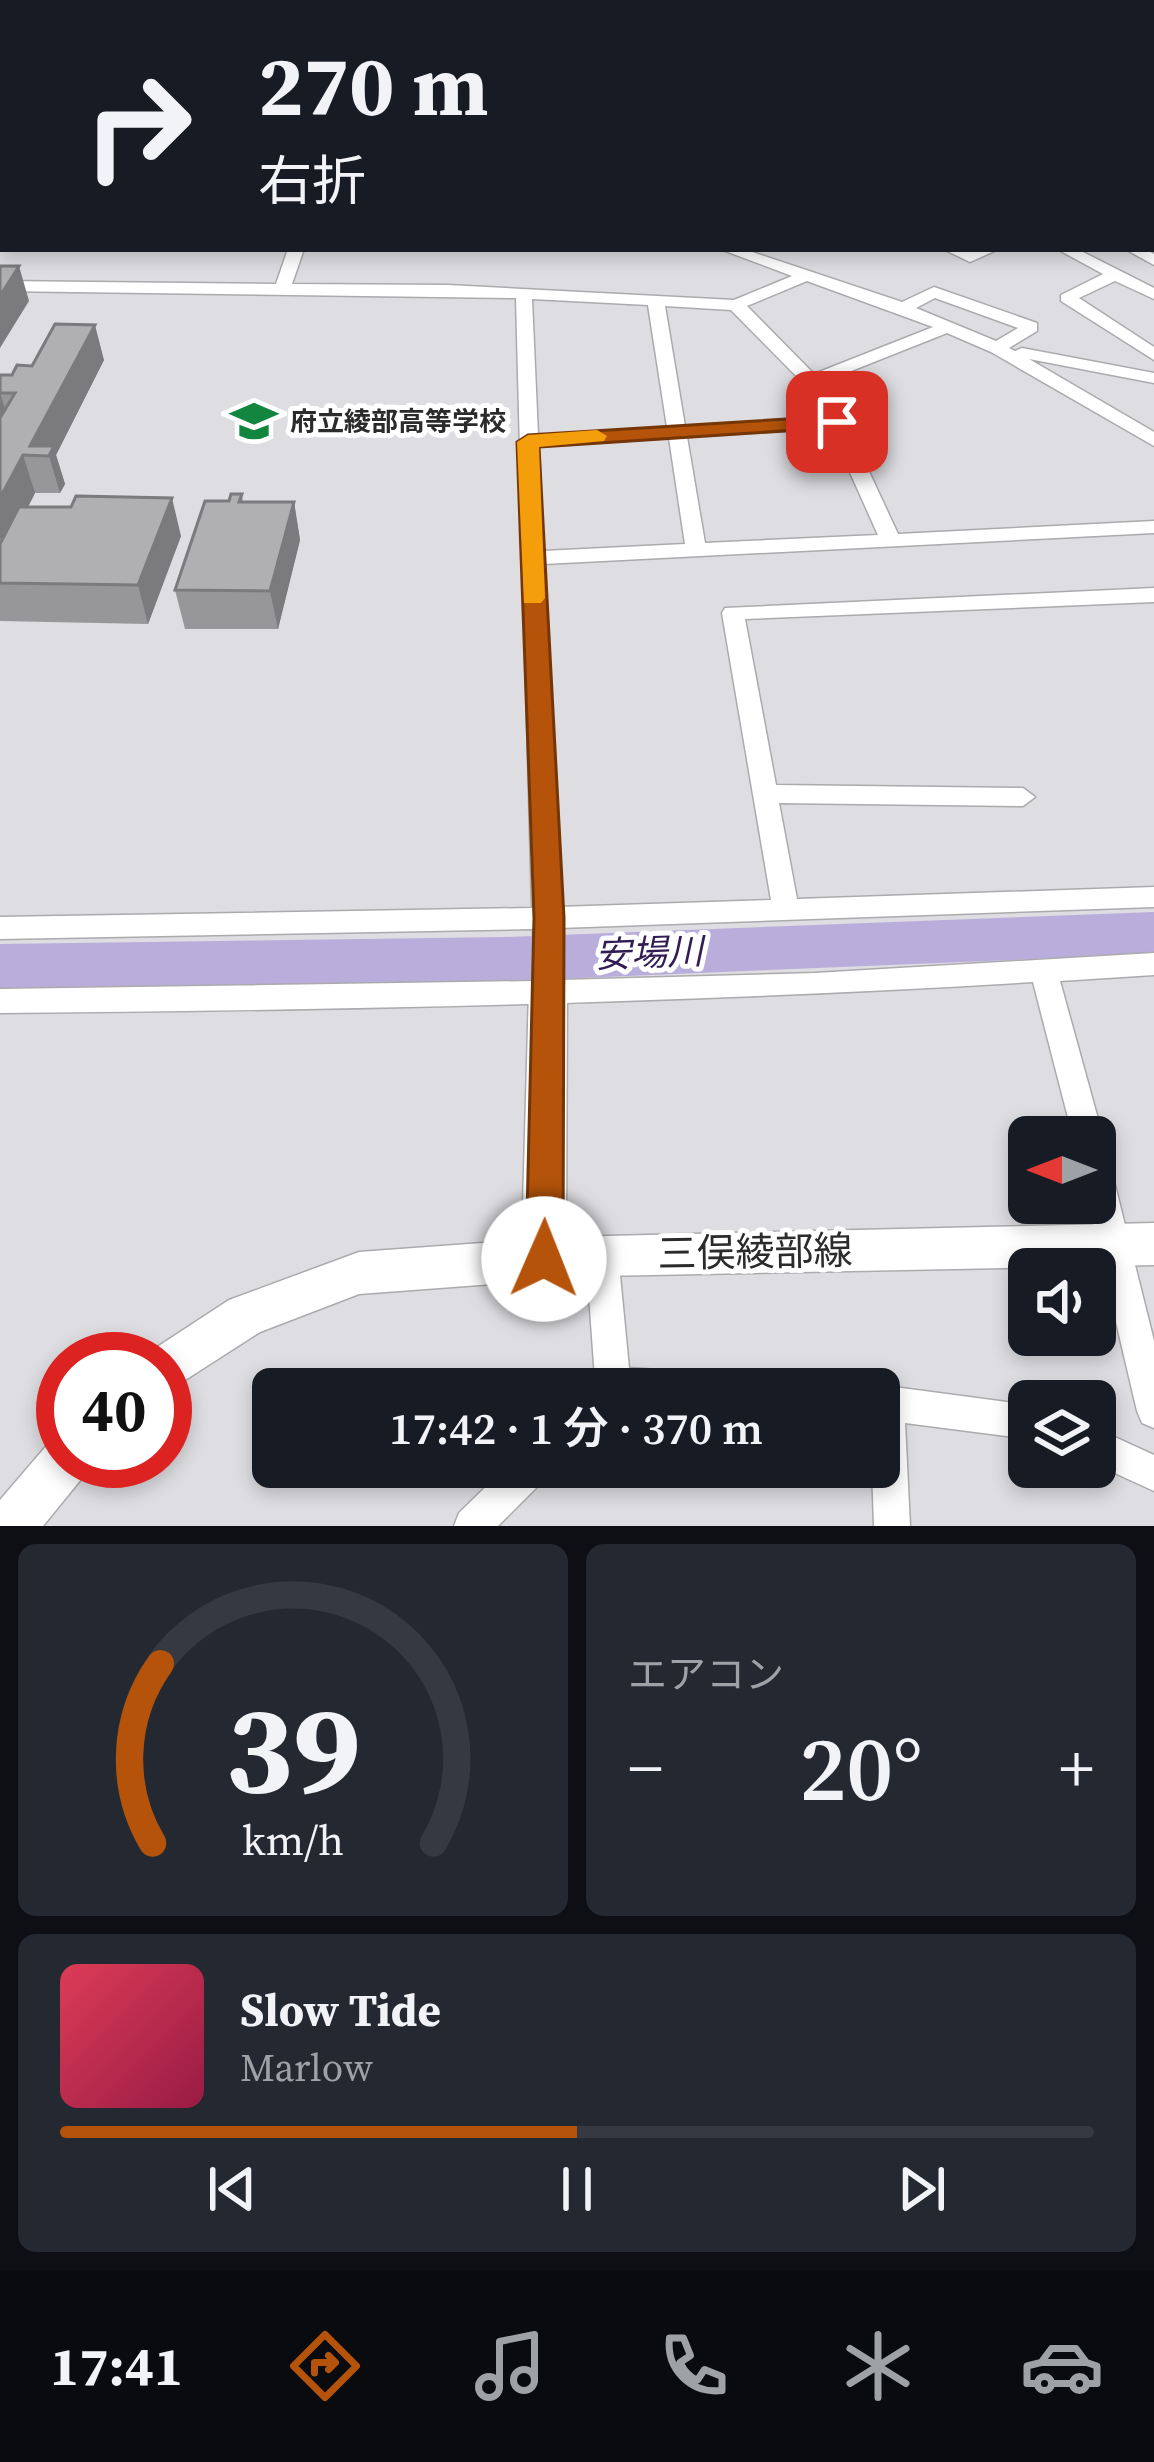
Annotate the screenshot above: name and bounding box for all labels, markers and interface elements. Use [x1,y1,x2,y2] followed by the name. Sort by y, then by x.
[258,28,489,143] text: 270 m
[60,48,216,204] icon: right
[258,144,366,218] text: 右折
[786,371,888,473] pin
[804,389,870,455] icon: arrive
[229,396,279,446] school or university icon: 府立綾部高等学校
[290,403,506,440] place label: 府立綾部高等学校
[594,926,708,979] water label: 安場川
[1008,1116,1116,1224] north arrow
[1008,1116,1116,1488] map controls
[481,1196,607,1322] position arrow
[657,1224,853,1280] street label: 三俣綾部線
[1008,1248,1116,1356] button: sound
[36,1332,192,1488] speed limit sign: 40
[1008,1380,1116,1488] button: layers
[389,1397,763,1459] text: 17:42 · 1 分 · 370 m
[628,1648,784,1701] text: エアコン
[225,1663,361,1834] text: 39
[799,1707,923,1830] text: 20°
[628,1723,663,1813] text: −
[1059,1723,1094,1813] text: +
[242,1811,344,1869] text: km/h
[240,1979,441,2041] text: Slow Tide
[240,2041,373,2094] text: Marlow
[199,2156,265,2222] icon: previous
[544,2156,610,2222] icon: pause
[889,2156,955,2222] icon: next
[283,2324,367,2408] icon: directions
[468,2324,552,2408] icon: music
[652,2324,736,2408] icon: phone
[836,2324,920,2408] icon: climate
[1020,2324,1104,2408] icon: car
[50,2329,183,2403] text: 17:41

